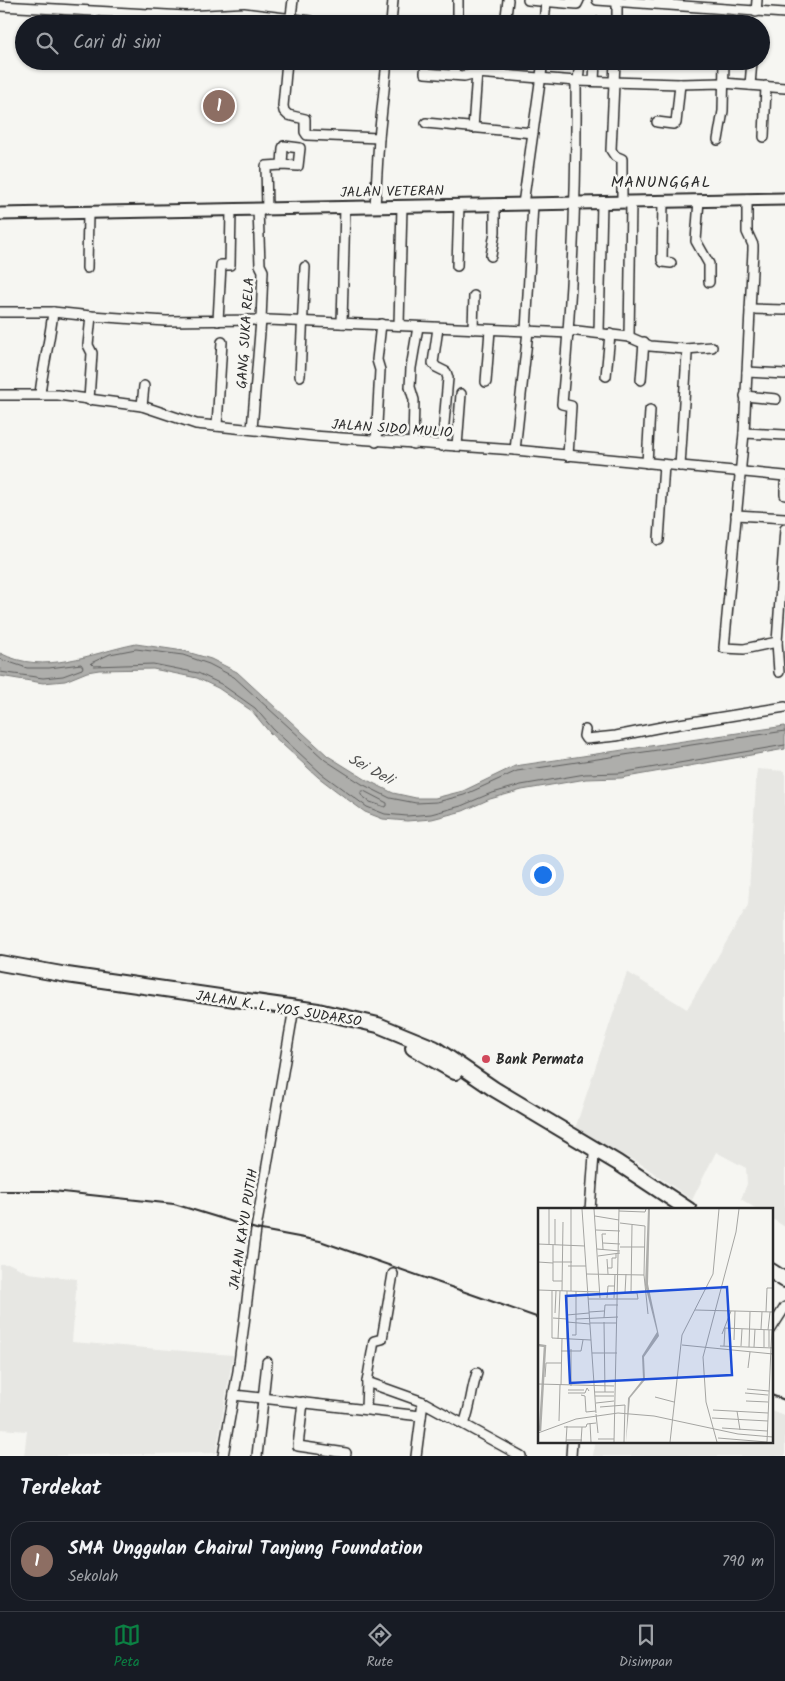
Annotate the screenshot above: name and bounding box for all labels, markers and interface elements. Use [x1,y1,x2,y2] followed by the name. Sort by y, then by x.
[15,15,770,70] search box
[73,28,161,58] text: Cari di sini
[33,29,61,57] icon: search
[203,87,235,125] pin: 1
[611,170,711,195] district label: MANUNGGAL
[340,180,445,204] street label: JALAN VETERAN
[231,277,261,389] street label: GANG SUKA RELA
[331,414,454,444] street label: JALAN SIDO MULIO
[344,748,400,794] water label: Sei Deli
[530,862,556,888] your location
[194,985,364,1033] street label: JALAN K. L. YOS SUDARSO
[496,1049,584,1071] place label: Bank Permata
[480,1053,492,1065] marker: Bank Permata
[224,1167,264,1291] street label: JALAN KAYU PUTIH
[538,1208,772,1444] inset map
[20,1472,101,1505] text: Terdekat
[68,1534,423,1564] text: SMA Unggulan Chairul Tanjung Foundation
[35,1549,39,1574] text: 1
[722,1549,764,1574] text: 790 m
[68,1564,118,1589] text: Sekolah
[113,1621,141,1673] tab: Peta
[366,1621,394,1673] tab: Rute
[619,1621,672,1673] tab: Disimpan

